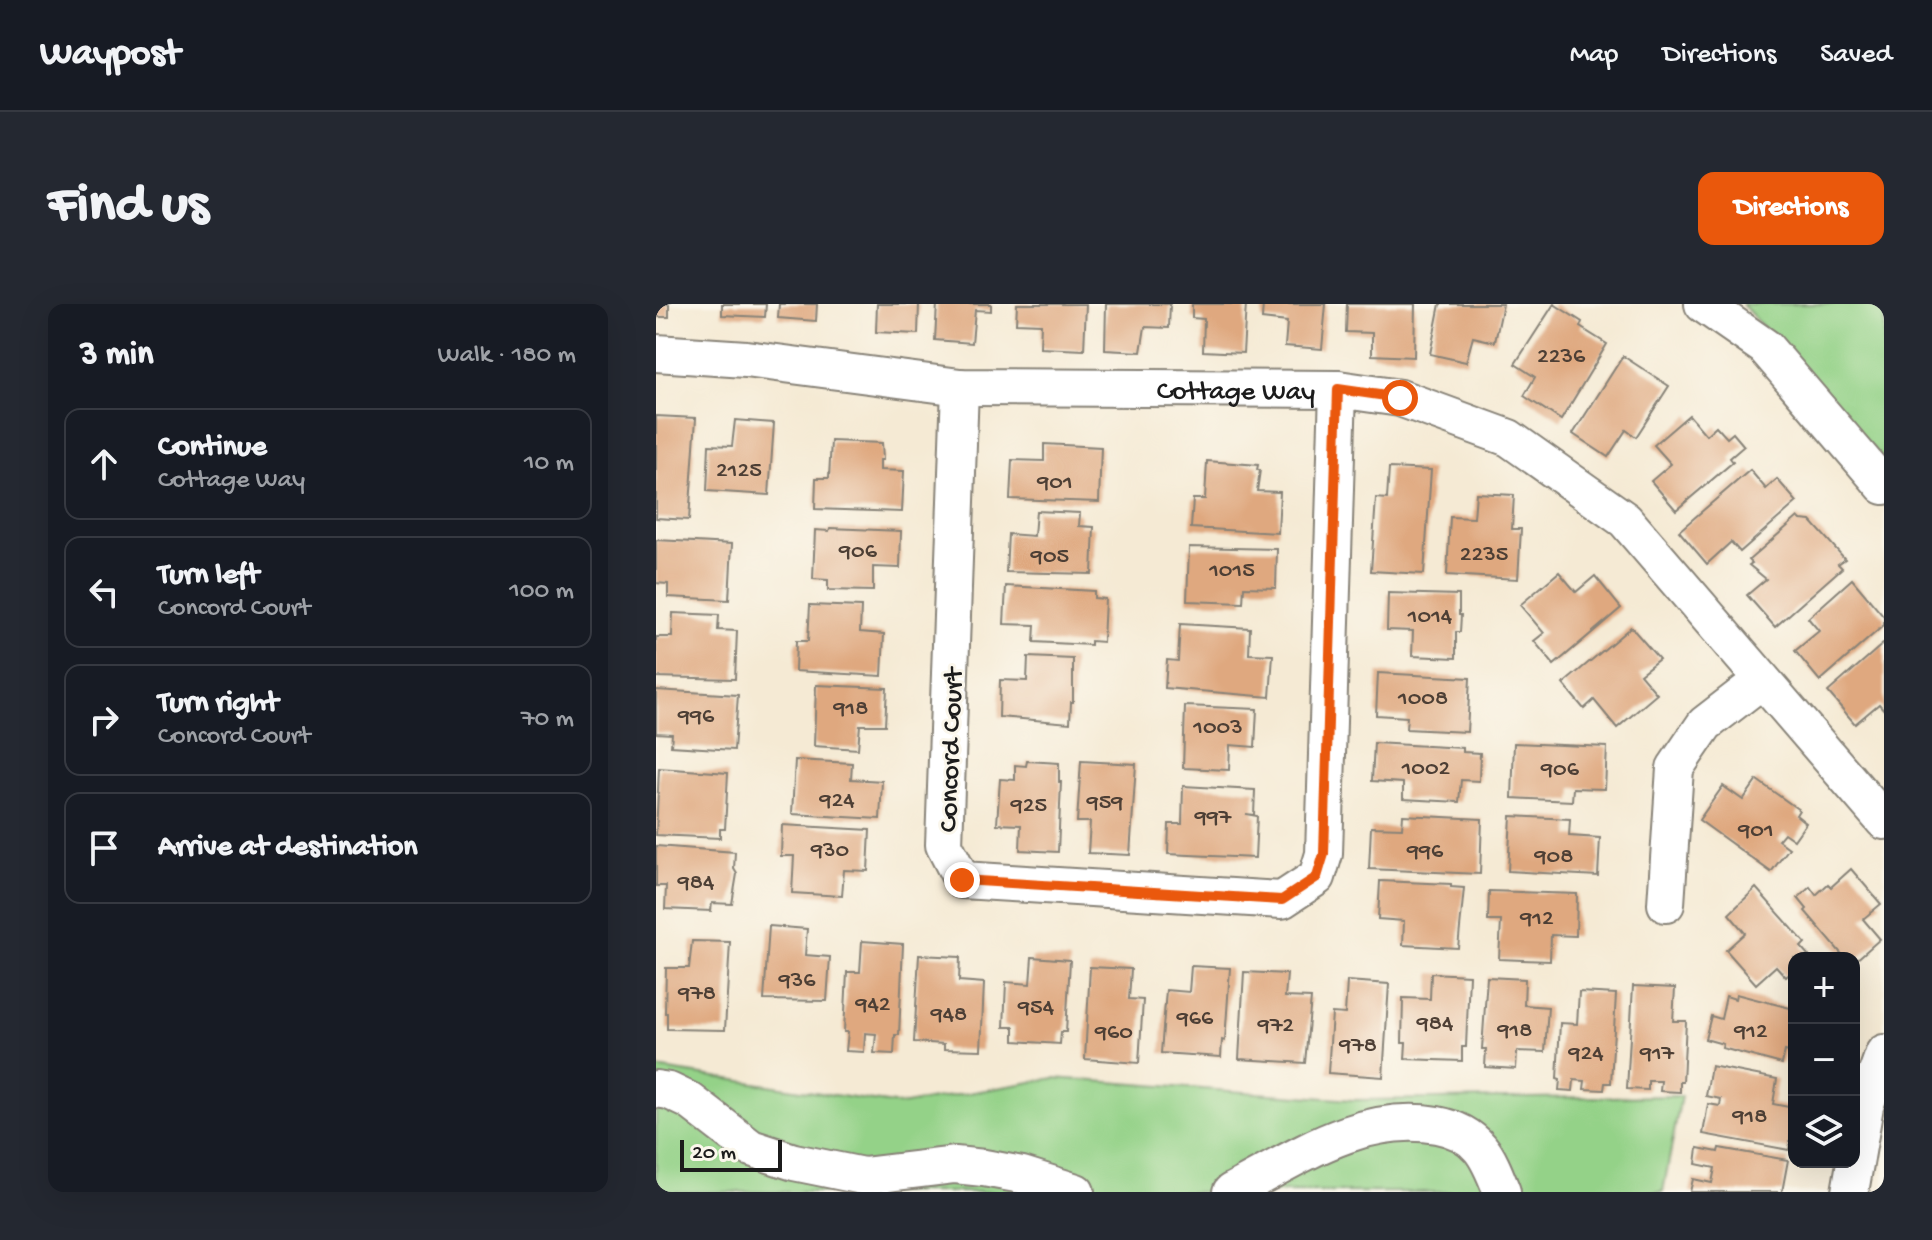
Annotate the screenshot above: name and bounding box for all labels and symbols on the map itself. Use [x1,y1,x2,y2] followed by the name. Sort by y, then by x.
[1537,343,1586,372] house number: 2236
[1157,376,1315,410] street label: Cottage Way
[1382,380,1418,416] route start
[716,457,762,486] house number: 2125
[1036,469,1073,498] house number: 901
[838,538,878,567] house number: 906
[1460,541,1508,570] house number: 2235
[1030,543,1069,572] house number: 905
[1208,557,1255,586] house number: 1015
[1407,603,1453,632] house number: 1014
[933,665,972,833] street label: Concord Court
[1397,685,1448,714] house number: 1008
[833,695,868,724] house number: 918
[677,703,715,732] house number: 996
[1192,714,1243,743] house number: 1003
[1401,755,1451,784] house number: 1002
[1540,756,1580,785] house number: 906
[818,787,855,816] house number: 924
[1086,789,1123,818] house number: 959
[1010,792,1047,821] house number: 925
[1194,804,1232,833] house number: 997
[1737,817,1774,846] house number: 901
[810,837,849,866] house number: 930
[1406,838,1444,867] house number: 996
[1534,843,1573,872] house number: 908
[944,862,980,898] route end
[677,869,715,898] house number: 984
[1519,905,1554,934] house number: 912
[778,967,816,996] house number: 936
[677,980,716,1009] house number: 978
[854,991,891,1020] house number: 942
[1017,994,1055,1023] house number: 954
[930,1001,967,1030] house number: 948
[1176,1005,1214,1034] house number: 966
[1416,1010,1454,1039] house number: 984
[1257,1012,1294,1041] house number: 972
[1497,1017,1532,1046] house number: 918
[1733,1018,1768,1047] house number: 912
[1094,1019,1133,1048] house number: 960
[1338,1032,1377,1061] house number: 978
[1567,1040,1604,1069] house number: 924
[1639,1040,1675,1069] house number: 917
[1732,1103,1767,1132] house number: 918
[680,1136,782,1172] scale bar

